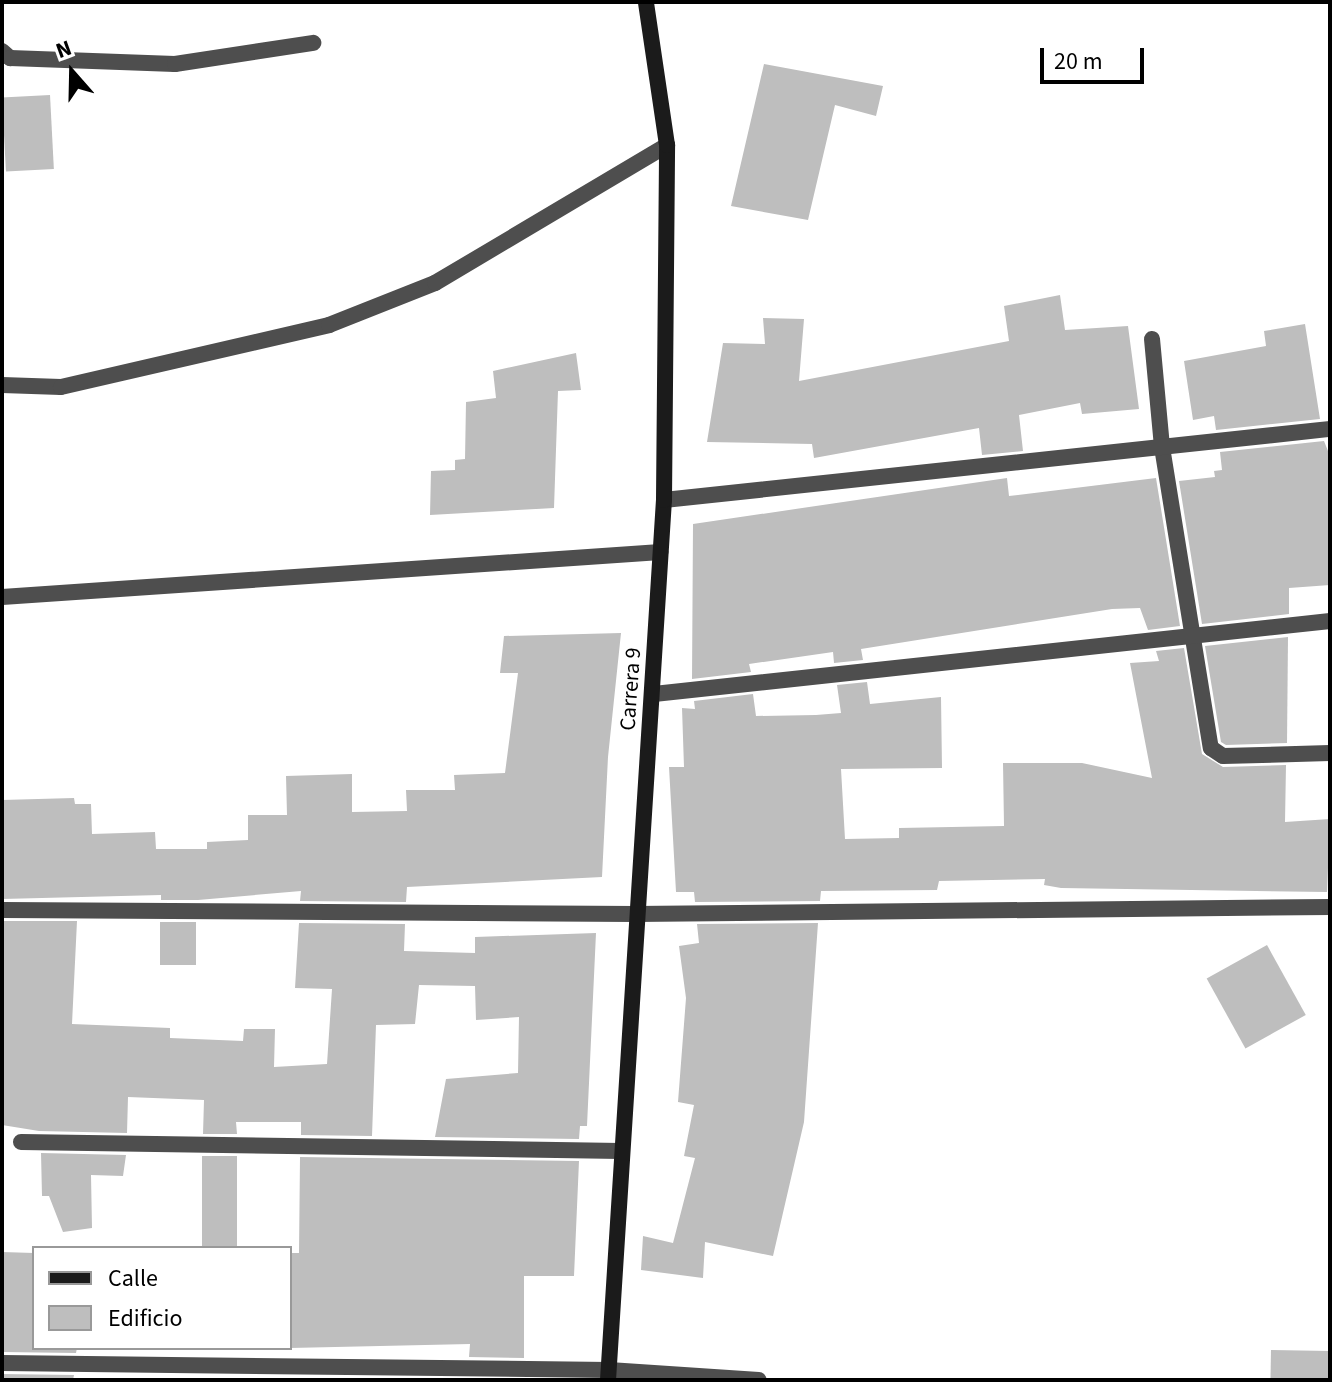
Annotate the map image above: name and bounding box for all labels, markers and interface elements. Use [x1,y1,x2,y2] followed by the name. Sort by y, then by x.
[32,32,112,112] north arrow
[51,32,76,67] text: N
[1044,32,1148,82] scale bar
[1054,44,1103,79] text: 20 m
[615,647,647,731] street label: Carrera 9
[32,1246,292,1350] legend
[108,1261,158,1296] text: Calle
[108,1301,182,1336] text: Edificio

